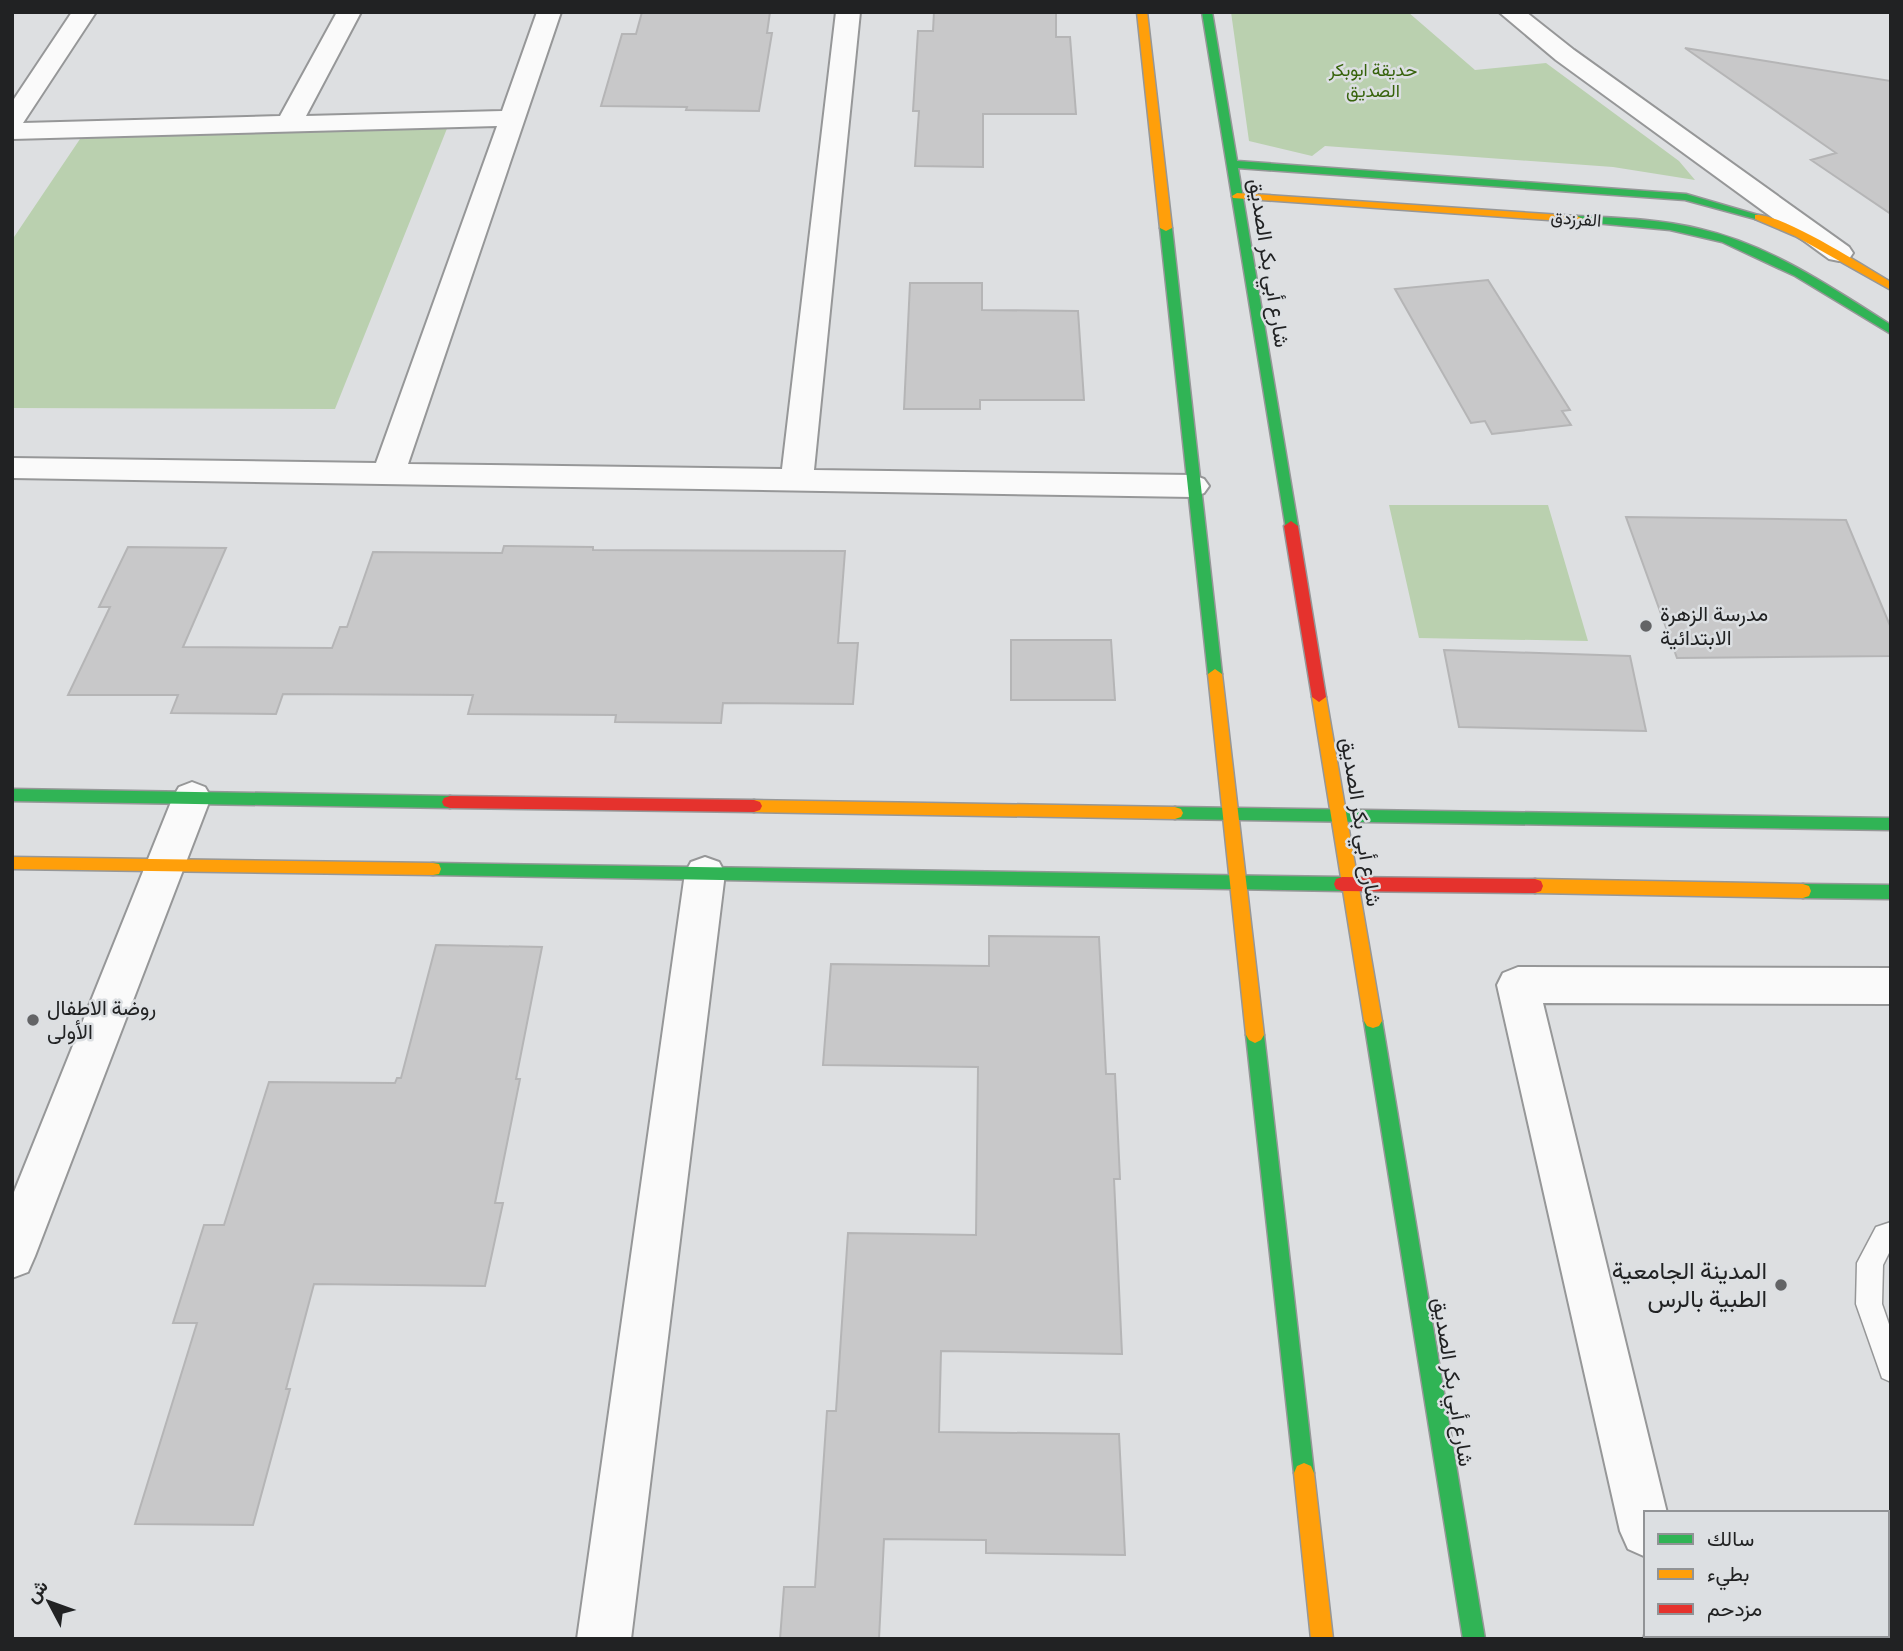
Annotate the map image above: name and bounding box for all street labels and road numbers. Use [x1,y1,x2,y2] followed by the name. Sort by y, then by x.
[1239,176,1296,350] street label: شارع أبي بكر الصديق
[1550,205,1602,232] street label: الفرزدق
[1331,735,1388,909] street label: شارع أبي بكر الصديق
[1423,1295,1480,1469] street label: شارع أبي بكر الصديق

